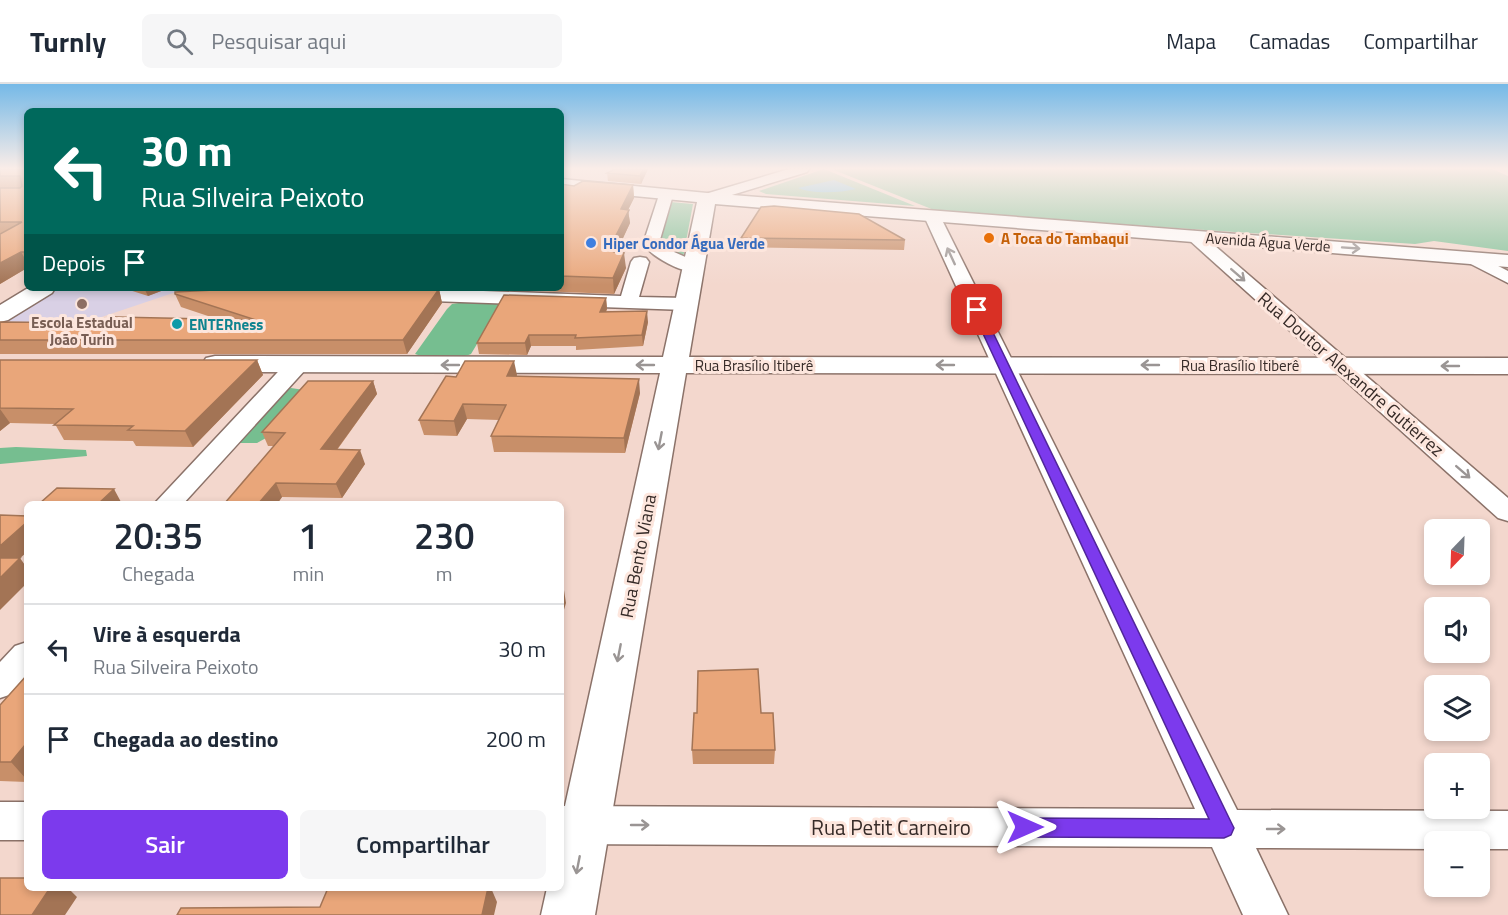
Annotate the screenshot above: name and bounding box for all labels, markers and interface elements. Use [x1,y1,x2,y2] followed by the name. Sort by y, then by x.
[142,14,562,68] search box
[30,20,106,63] text: Turnly
[211,24,346,58] text: Pesquisar aqui
[163,25,196,58] icon: search
[1166,25,1216,57] text: Mapa
[1249,25,1330,57] text: Camadas
[1363,25,1478,57] text: Compartilhar
[141,118,233,182] text: 30 m
[42,132,120,210] icon: left
[141,176,364,217] text: Rua Silveira Peixoto
[1205,226,1331,258] street label: Avenida Água Verde
[1001,227,1129,250] place label: A Toca do Tambaqui
[982,231,996,245] marker: A Toca do Tambaqui
[603,232,765,255] place label: Hiper Condor Água Verde
[584,236,598,250] marker: Hiper Condor Água Verde
[1341,243,1361,254] one-way arrow
[42,246,106,280] text: Depois
[118,246,151,279] icon: arrive
[945,247,957,265] one-way arrow
[1230,268,1245,282] one-way arrow
[951,284,1002,335] pin
[1252,285,1450,463] street label: Rua Doutor Alexandre Gutierrez
[960,293,993,326] icon: arrive
[75,297,89,311] marker: Escola Estadual João Turin
[31,311,133,351] place label: Escola Estadual João Turin
[189,313,263,336] place label: ENTERness
[170,317,184,331] marker: ENTERness
[695,354,813,377] street label: Rua Brasílio Itiberê
[1181,354,1299,377] street label: Rua Brasílio Itiberê
[440,359,460,371] one-way arrow
[635,359,655,371] one-way arrow
[935,359,955,371] one-way arrow
[1140,359,1160,371] one-way arrow
[1440,360,1460,372] one-way arrow
[654,431,665,450] one-way arrow
[1455,466,1471,479] one-way arrow
[613,492,663,620] street label: Rua Bento Viana
[114,508,203,563] text: 20:35
[298,508,318,563] text: 1
[414,508,474,563] text: 230
[1424,519,1490,585] north arrow
[1424,519,1490,897] map controls
[122,558,195,589] text: Chegada
[292,558,324,589] text: min
[436,558,452,589] text: m
[1424,597,1490,663] button: sound
[93,617,241,651] text: Vire à esquerda
[498,632,546,666] text: 30 m
[42,633,75,666] icon: left
[613,643,624,662] one-way arrow
[93,651,259,682] text: Rua Silveira Peixoto
[1424,675,1490,741] button: layers
[93,722,279,756] text: Chegada ao destino
[486,722,546,756] text: 200 m
[42,723,75,756] icon: arrive
[1424,753,1490,819] button: +
[993,795,1057,859] position arrow
[42,810,288,879] button: Sair
[300,810,546,879] button: Compartilhar
[811,811,971,843] street label: Rua Petit Carneiro
[630,819,650,831] one-way arrow
[1266,823,1286,835] one-way arrow
[1424,831,1490,897] button: −
[572,855,583,874] one-way arrow

